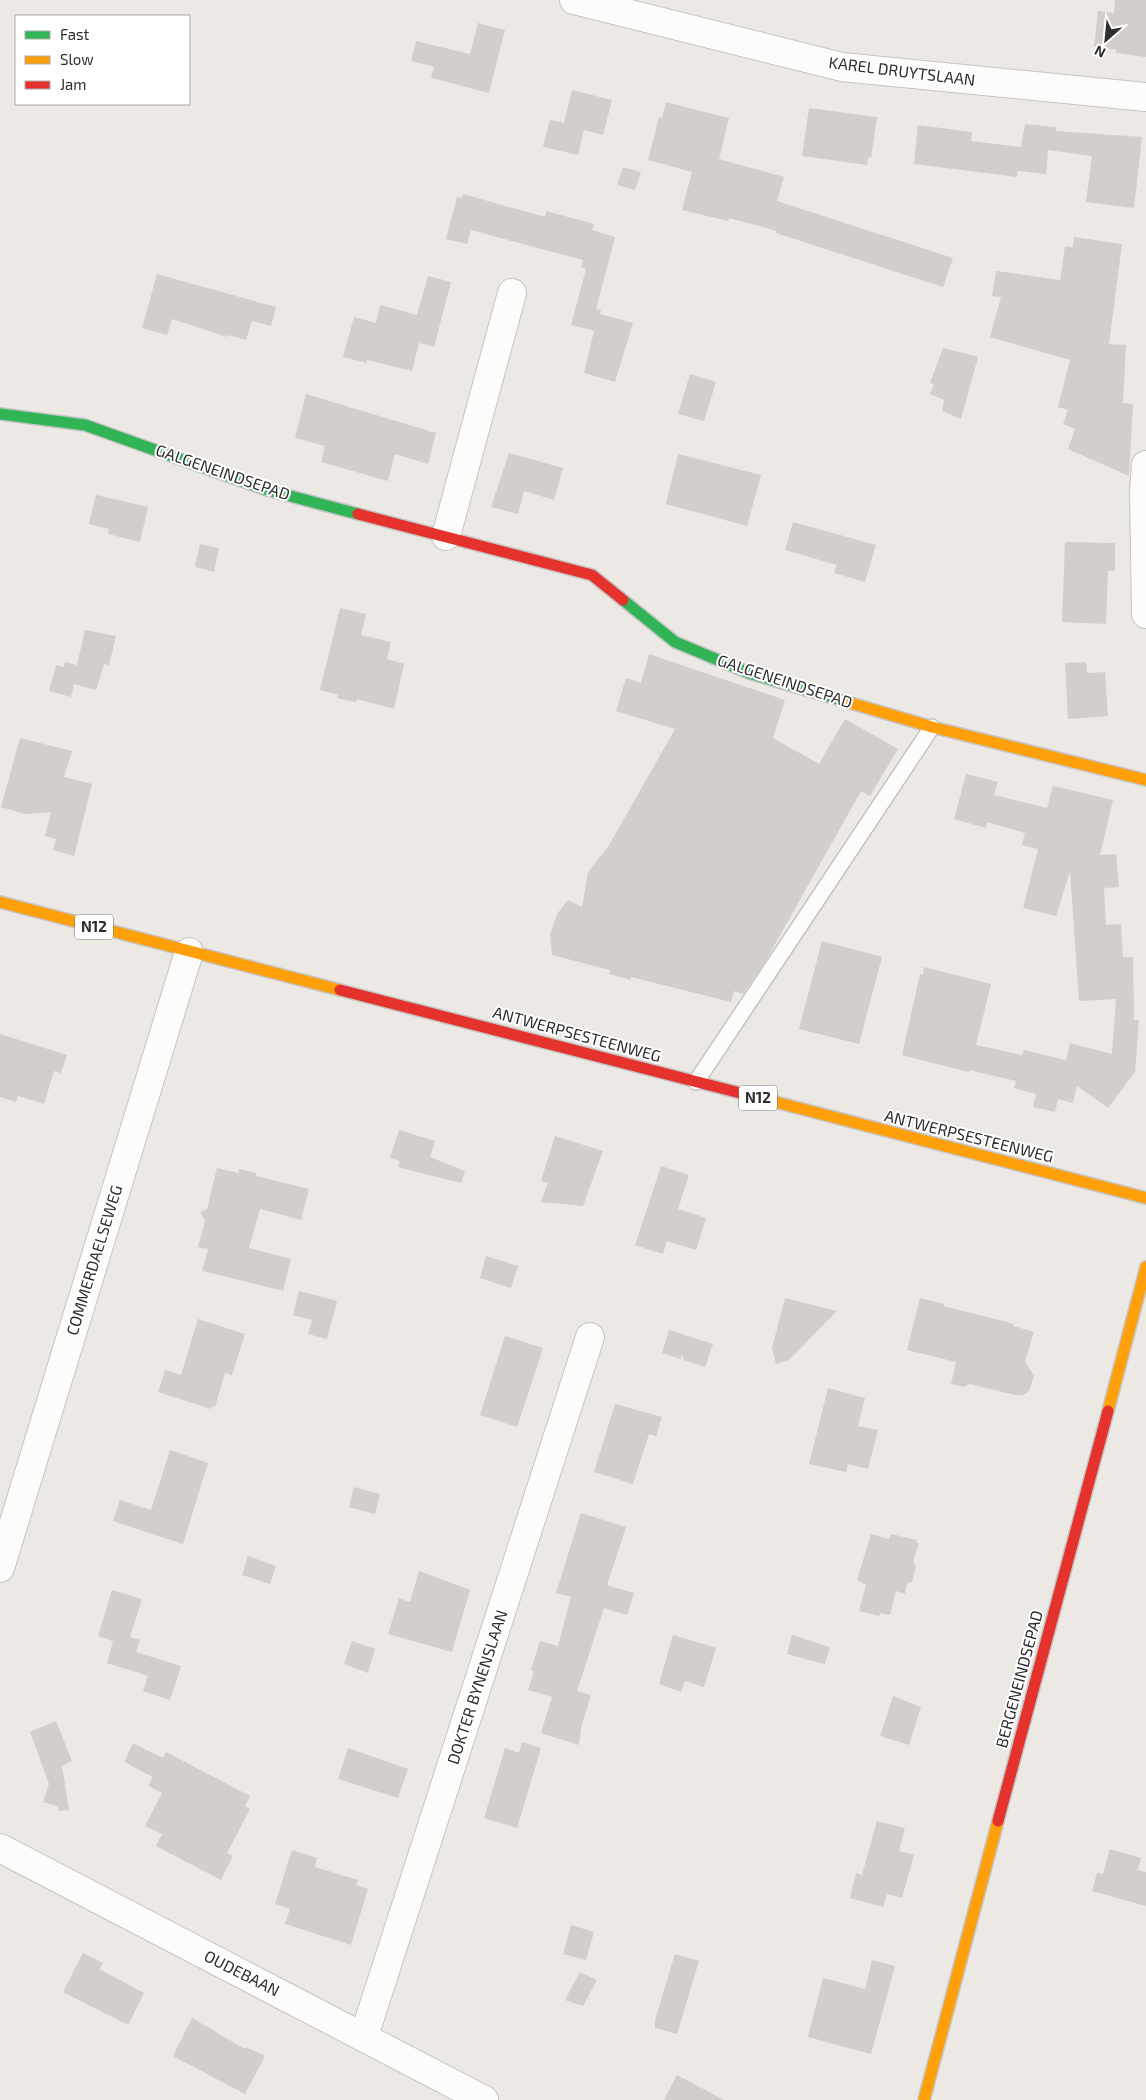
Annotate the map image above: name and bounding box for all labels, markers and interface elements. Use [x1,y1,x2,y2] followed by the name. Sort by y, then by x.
[15,15,190,105] legend
[1081,15,1131,65] north arrow
[60,25,90,43] text: Fast
[1092,42,1108,62] text: N
[60,50,94,68] text: Slow
[828,52,976,89] street label: KAREL DRUYTSLAAN
[60,75,86,93] text: Jam
[154,440,293,503] street label: GALGENEINDSEPAD
[715,650,855,711] street label: GALGENEINDSEPAD
[75,914,113,940] road number: N12
[491,1002,663,1065] street label: ANTWERPSESTEENWEG
[739,1086,777,1110] road number: N12
[883,1105,1056,1166] street label: ANTWERPSESTEENWEG
[62,1182,125,1337] street label: COMMERDAELSEWEG
[443,1607,510,1766] street label: DOKTER BYNENSLAAN
[991,1608,1046,1750] street label: BERGENEINDSEPAD
[201,1945,283,2000] street label: OUDEBAAN

